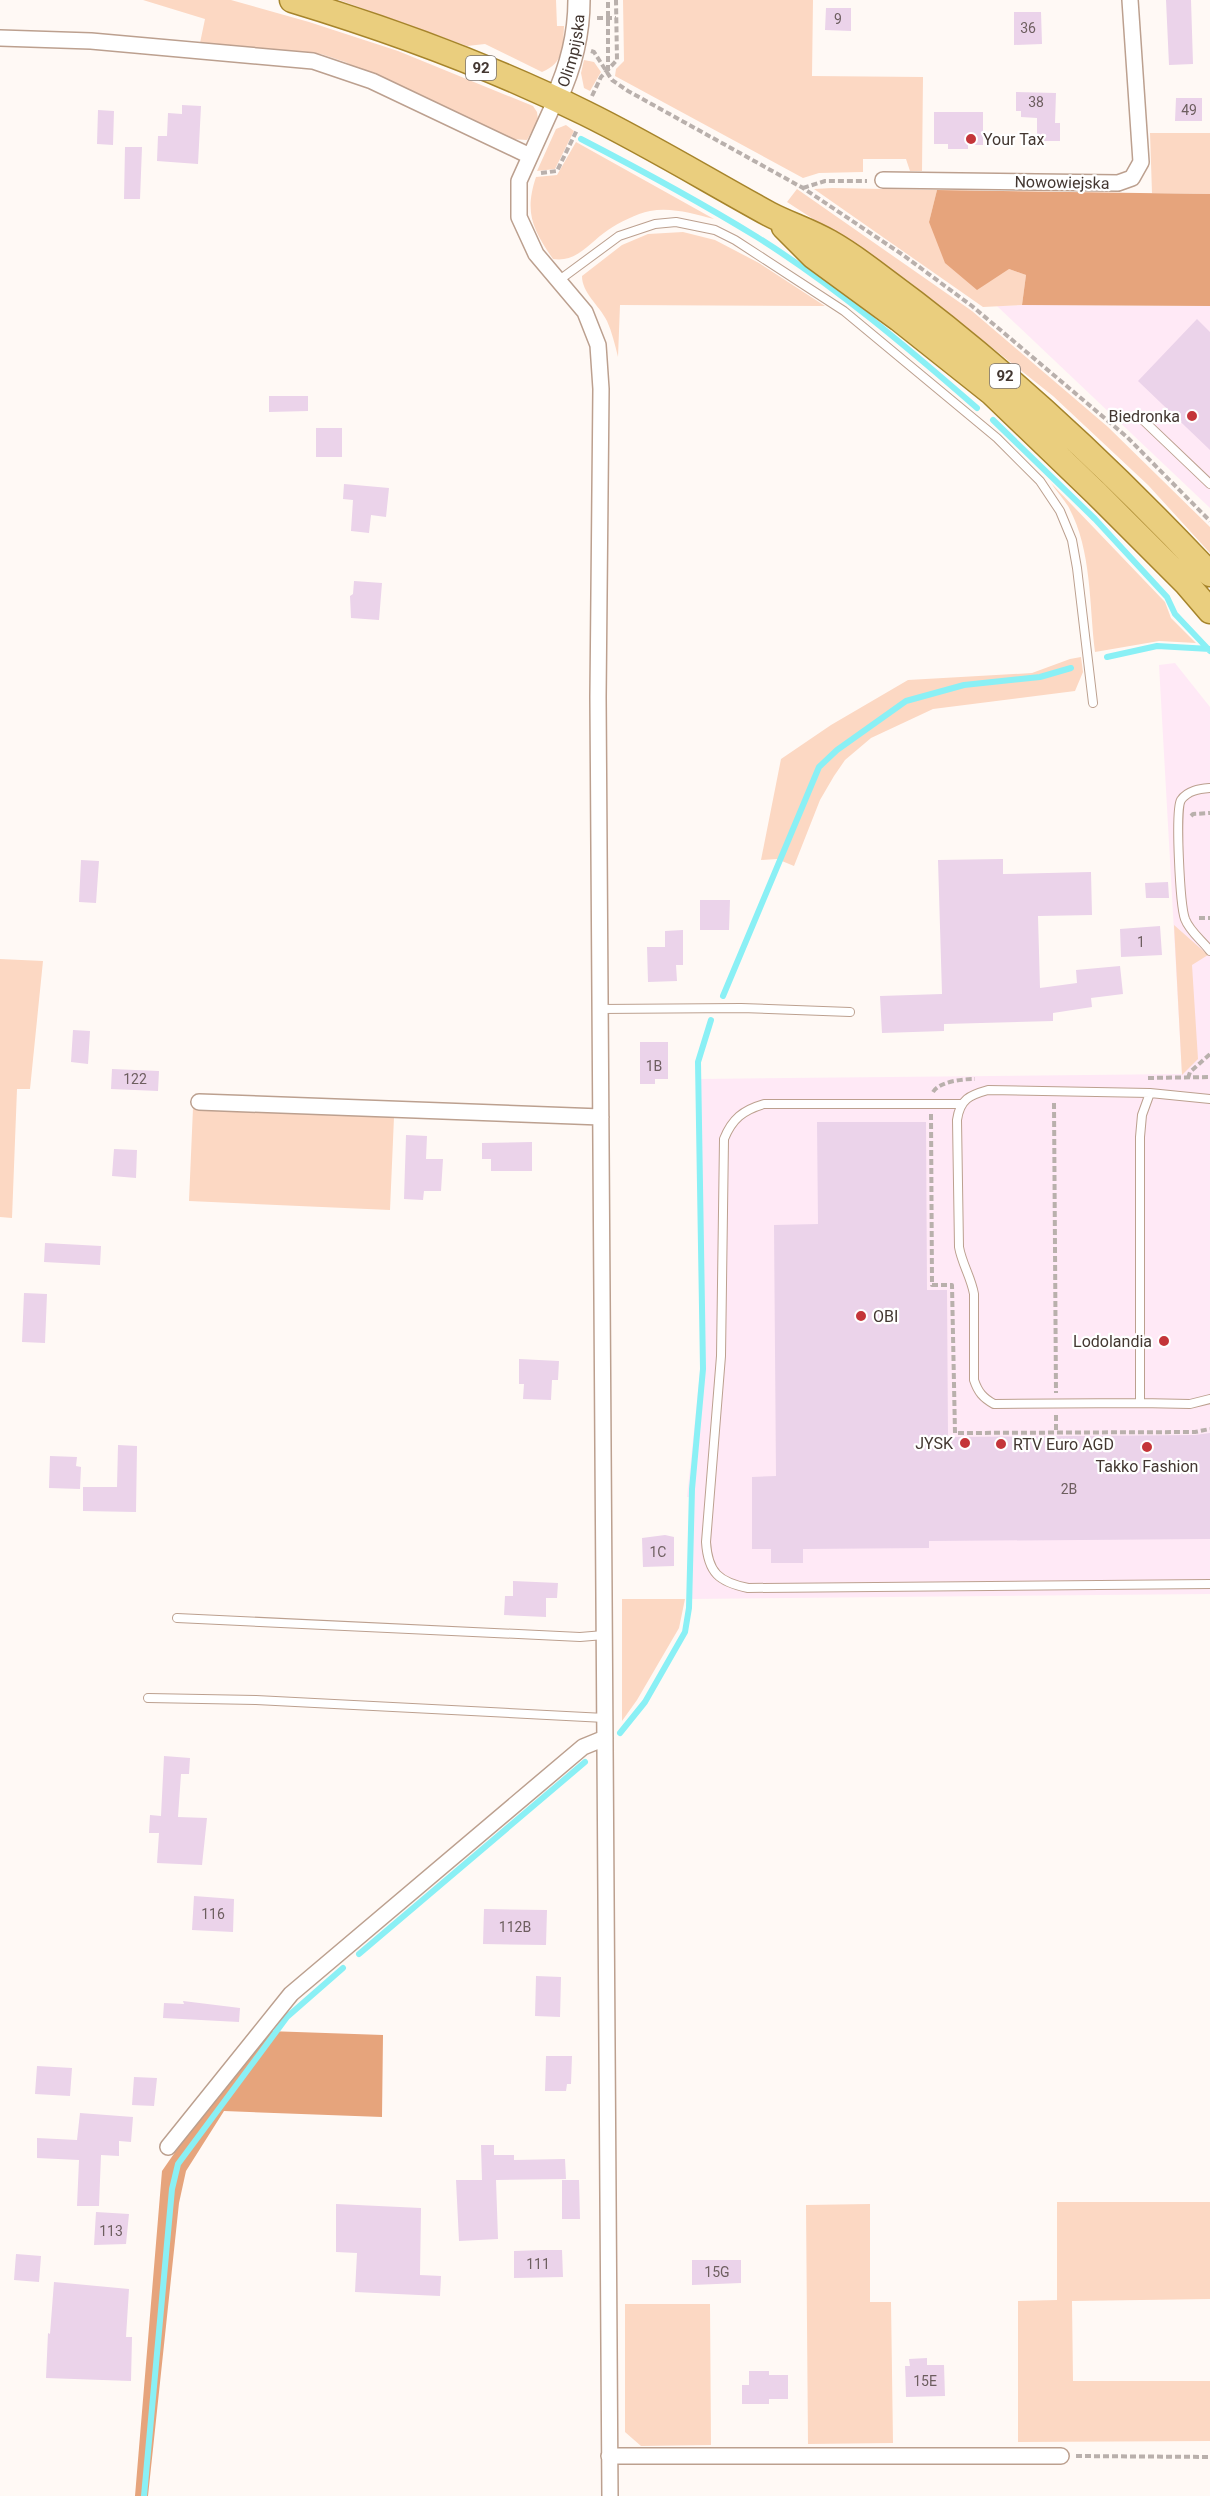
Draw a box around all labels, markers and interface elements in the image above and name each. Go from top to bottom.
house number: 9 [834,11,842,27]
street label: Olimpijska [553,14,589,90]
house number: 36 [1020,20,1036,36]
road number: 92 [466,56,496,80]
house number: 38 [1028,94,1044,110]
house number: 49 [1181,102,1197,118]
place label: Your Tax [983,130,1044,149]
marker: Your Tax [964,132,978,146]
street label: Nowowiejska [1014,172,1110,193]
road number: 92 [990,364,1020,388]
place label: Biedronka [1109,407,1180,426]
marker: Biedronka [1185,409,1199,423]
house number: 1 [1137,934,1145,950]
house number: 1B [646,1058,662,1074]
house number: 122 [123,1071,147,1087]
place label: OBI [873,1307,898,1326]
marker: OBI [854,1309,868,1323]
place label: Lodolandia [1073,1332,1152,1351]
marker: Lodolandia [1157,1334,1171,1348]
place label: JYSK [915,1434,954,1453]
place label: RTV Euro AGD [1013,1435,1114,1454]
marker: JYSK [958,1436,972,1450]
marker: RTV Euro AGD [994,1437,1008,1451]
marker: Takko Fashion [1140,1440,1154,1454]
place label: Takko Fashion [1096,1457,1198,1476]
house number: 2B [1061,1481,1077,1497]
house number: 1C [650,1544,666,1560]
house number: 116 [201,1906,225,1922]
house number: 112B [499,1919,531,1935]
house number: 113 [99,2223,123,2239]
house number: 111 [526,2256,550,2272]
house number: 15G [704,2264,730,2280]
house number: 15E [913,2373,937,2389]

